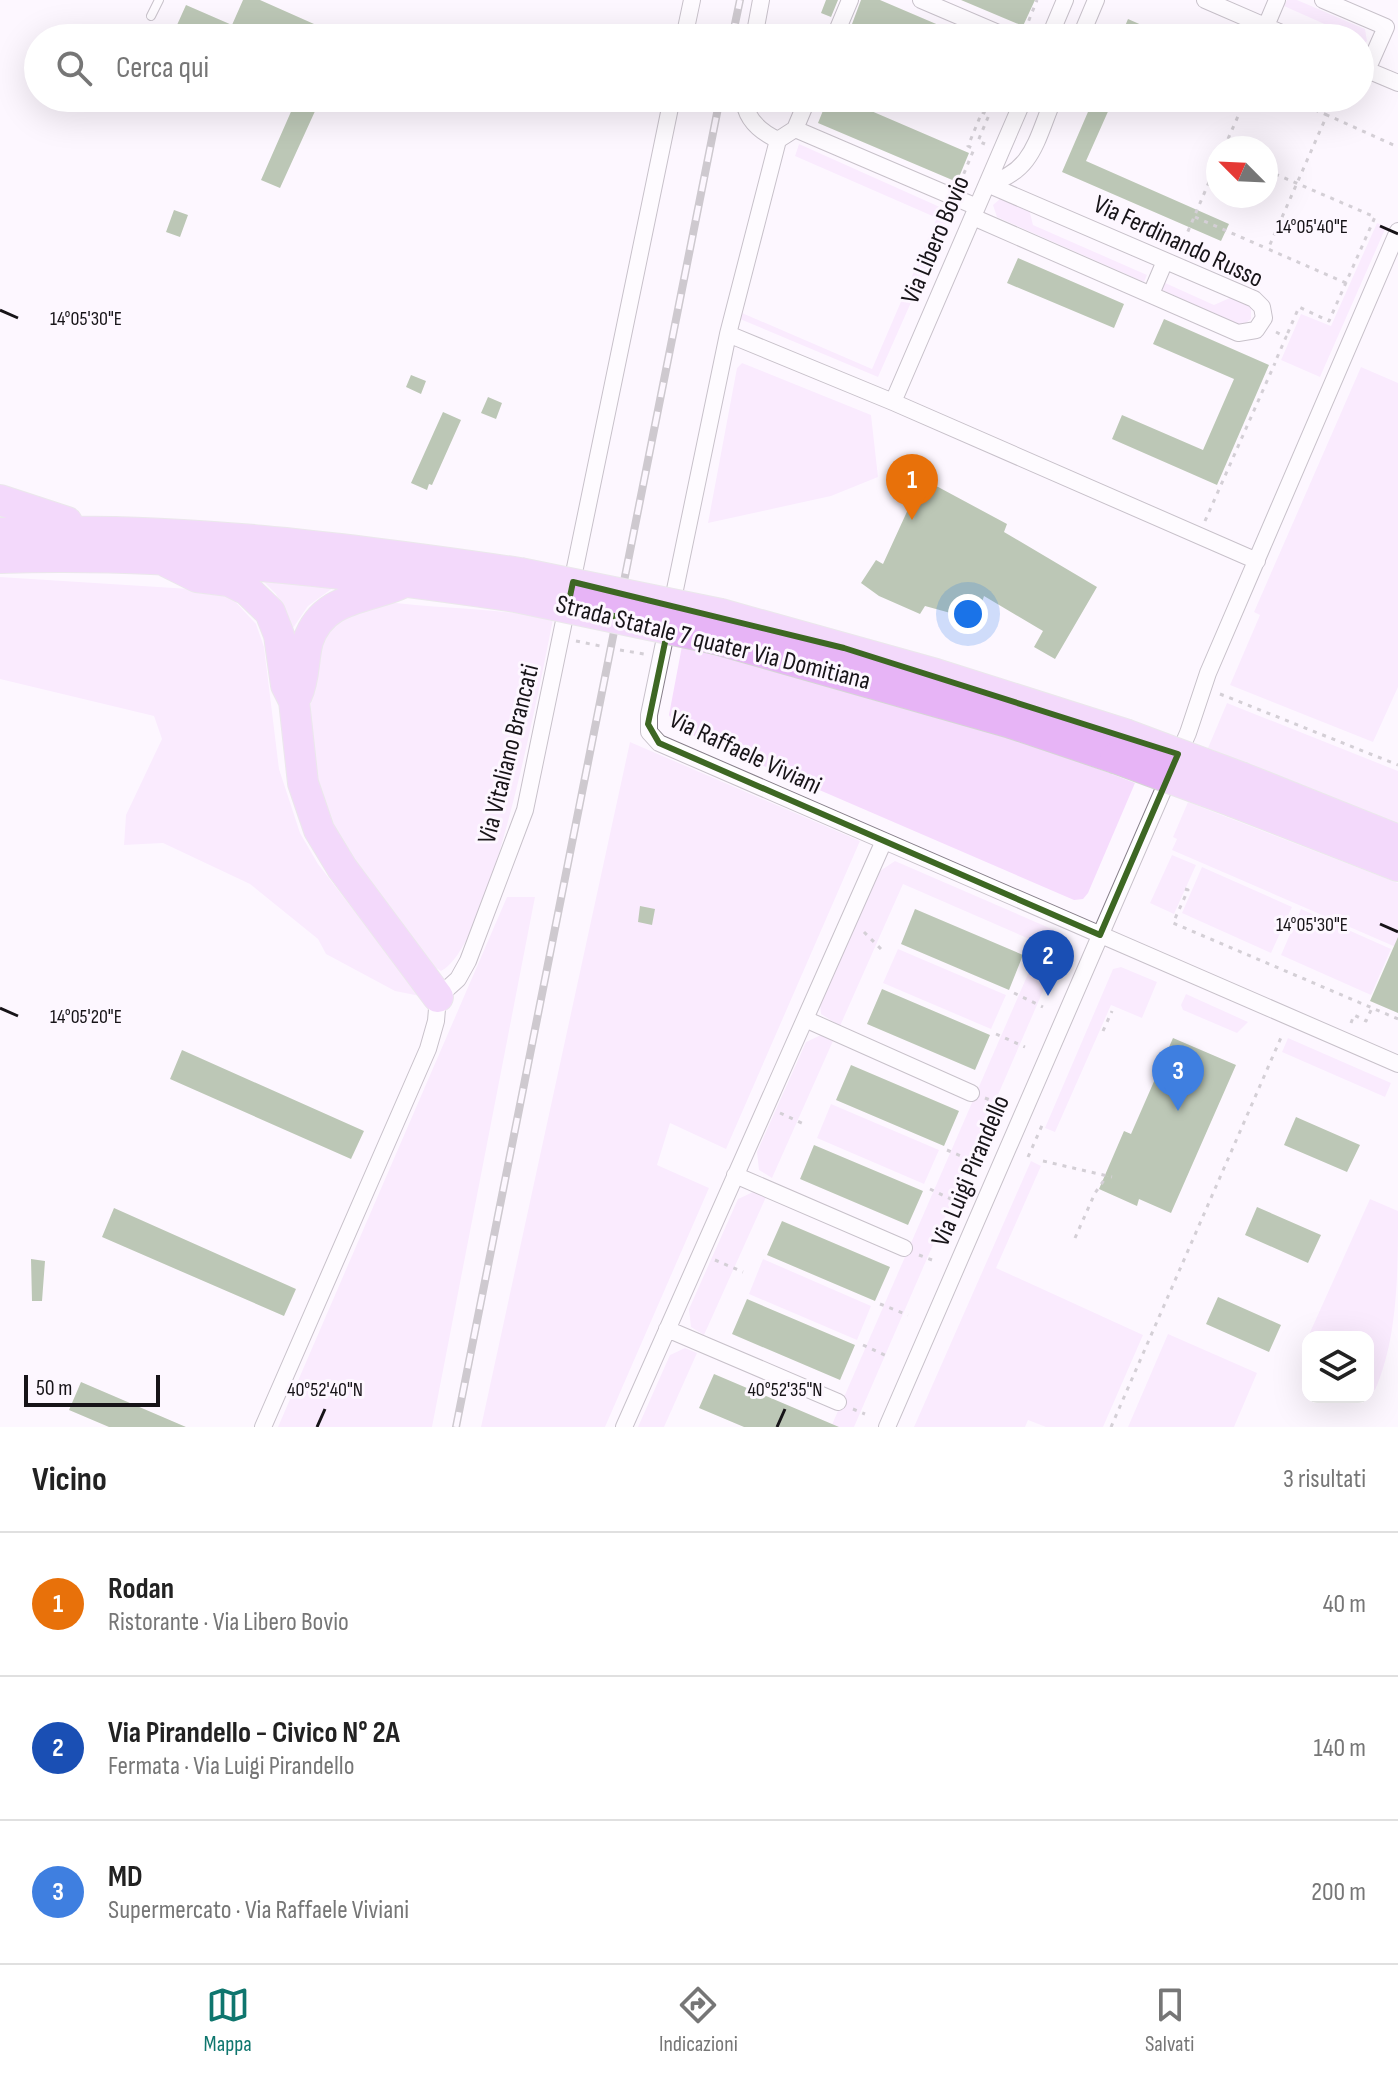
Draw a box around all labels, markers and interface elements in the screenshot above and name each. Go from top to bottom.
search box [24,24,1374,112]
icon: search [52,46,96,90]
text: Cerca qui [116,50,209,86]
north arrow [1206,136,1278,208]
street label: Via Libero Bovio [895,171,977,309]
street label: Via Ferdinando Russo [1088,189,1268,295]
text: 14°05'40"E [1276,215,1348,239]
text: 14°05'30"E [50,307,122,331]
pin: 1 [886,454,938,520]
street label: Strada Statale 7 quater Via Domitiana [553,589,873,697]
your location [948,594,988,634]
street label: Via Vitaliano Brancati [472,661,546,847]
street label: Via Raffaele Viviani [664,704,826,802]
text: 14°05'30"E [1276,913,1348,937]
pin: 2 [1022,930,1074,996]
text: 14°05'20"E [50,1005,122,1029]
pin: 3 [1152,1045,1204,1111]
street label: Via Luigi Pirandello [925,1091,1017,1251]
map controls [1302,1331,1374,1403]
button: layers [1302,1331,1374,1403]
scale bar [24,1371,160,1407]
text: 50 m [36,1375,72,1402]
text: 40°52'40"N [287,1378,363,1402]
text: 40°52'35"N [747,1378,823,1402]
text: Vicino [32,1459,107,1500]
text: 3 risultati [1283,1464,1366,1495]
text: Rodan [108,1571,174,1607]
text: 1 [53,1589,63,1620]
text: 40 m [1323,1589,1366,1620]
text: Ristorante · Via Libero Bovio [108,1607,349,1638]
text: Via Pirandello - Civico N° 2A [108,1715,400,1751]
text: 2 [52,1733,64,1764]
text: 140 m [1314,1733,1366,1764]
text: Fermata · Via Luigi Pirandello [108,1751,354,1782]
text: MD [108,1859,143,1895]
text: 3 [52,1877,64,1908]
text: 200 m [1311,1877,1366,1908]
text: Supermercato · Via Raffaele Viviani [108,1895,409,1926]
tab: Mappa [204,1983,252,2058]
tab: Indicazioni [659,1983,738,2058]
tab: Salvati [1145,1983,1194,2058]

